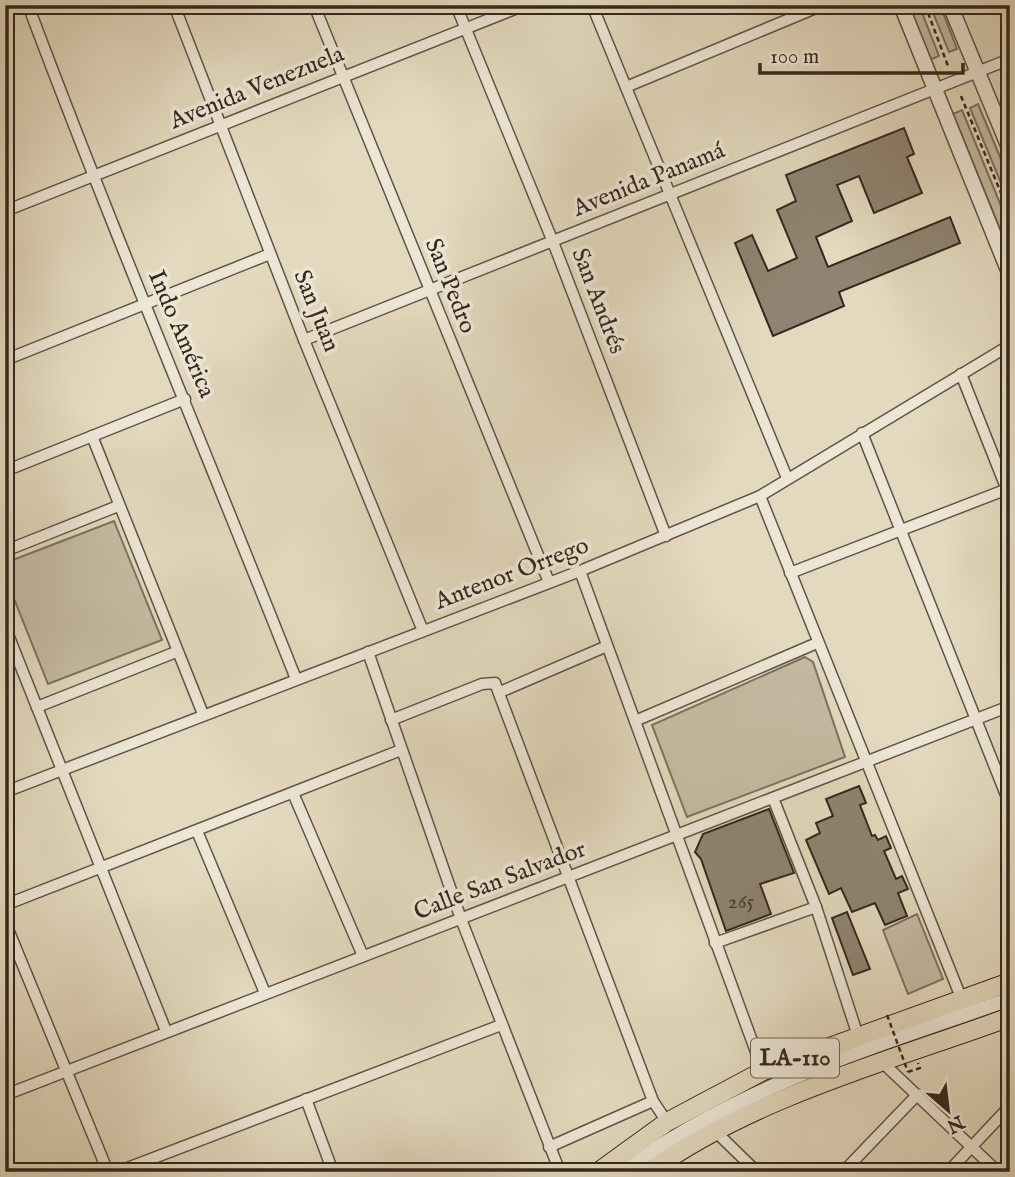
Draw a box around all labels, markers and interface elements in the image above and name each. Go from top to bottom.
scale bar [760,32,962,76]
street label: Avenida Venezuela [164,39,349,138]
text: 100 m [770,44,819,71]
street label: Avenida Panamá [568,135,730,225]
street label: San Pedro [417,234,483,338]
street label: San Andrés [564,244,632,358]
street label: Indo América [140,266,222,403]
street label: San Juan [286,266,346,357]
street label: Antenor Orrego [430,530,593,618]
street label: Calle San Salvador [410,834,591,928]
house number: 265 [728,889,755,916]
road number: LA-110 [751,1038,839,1078]
north arrow [914,1076,984,1146]
text: N [942,1108,969,1138]

